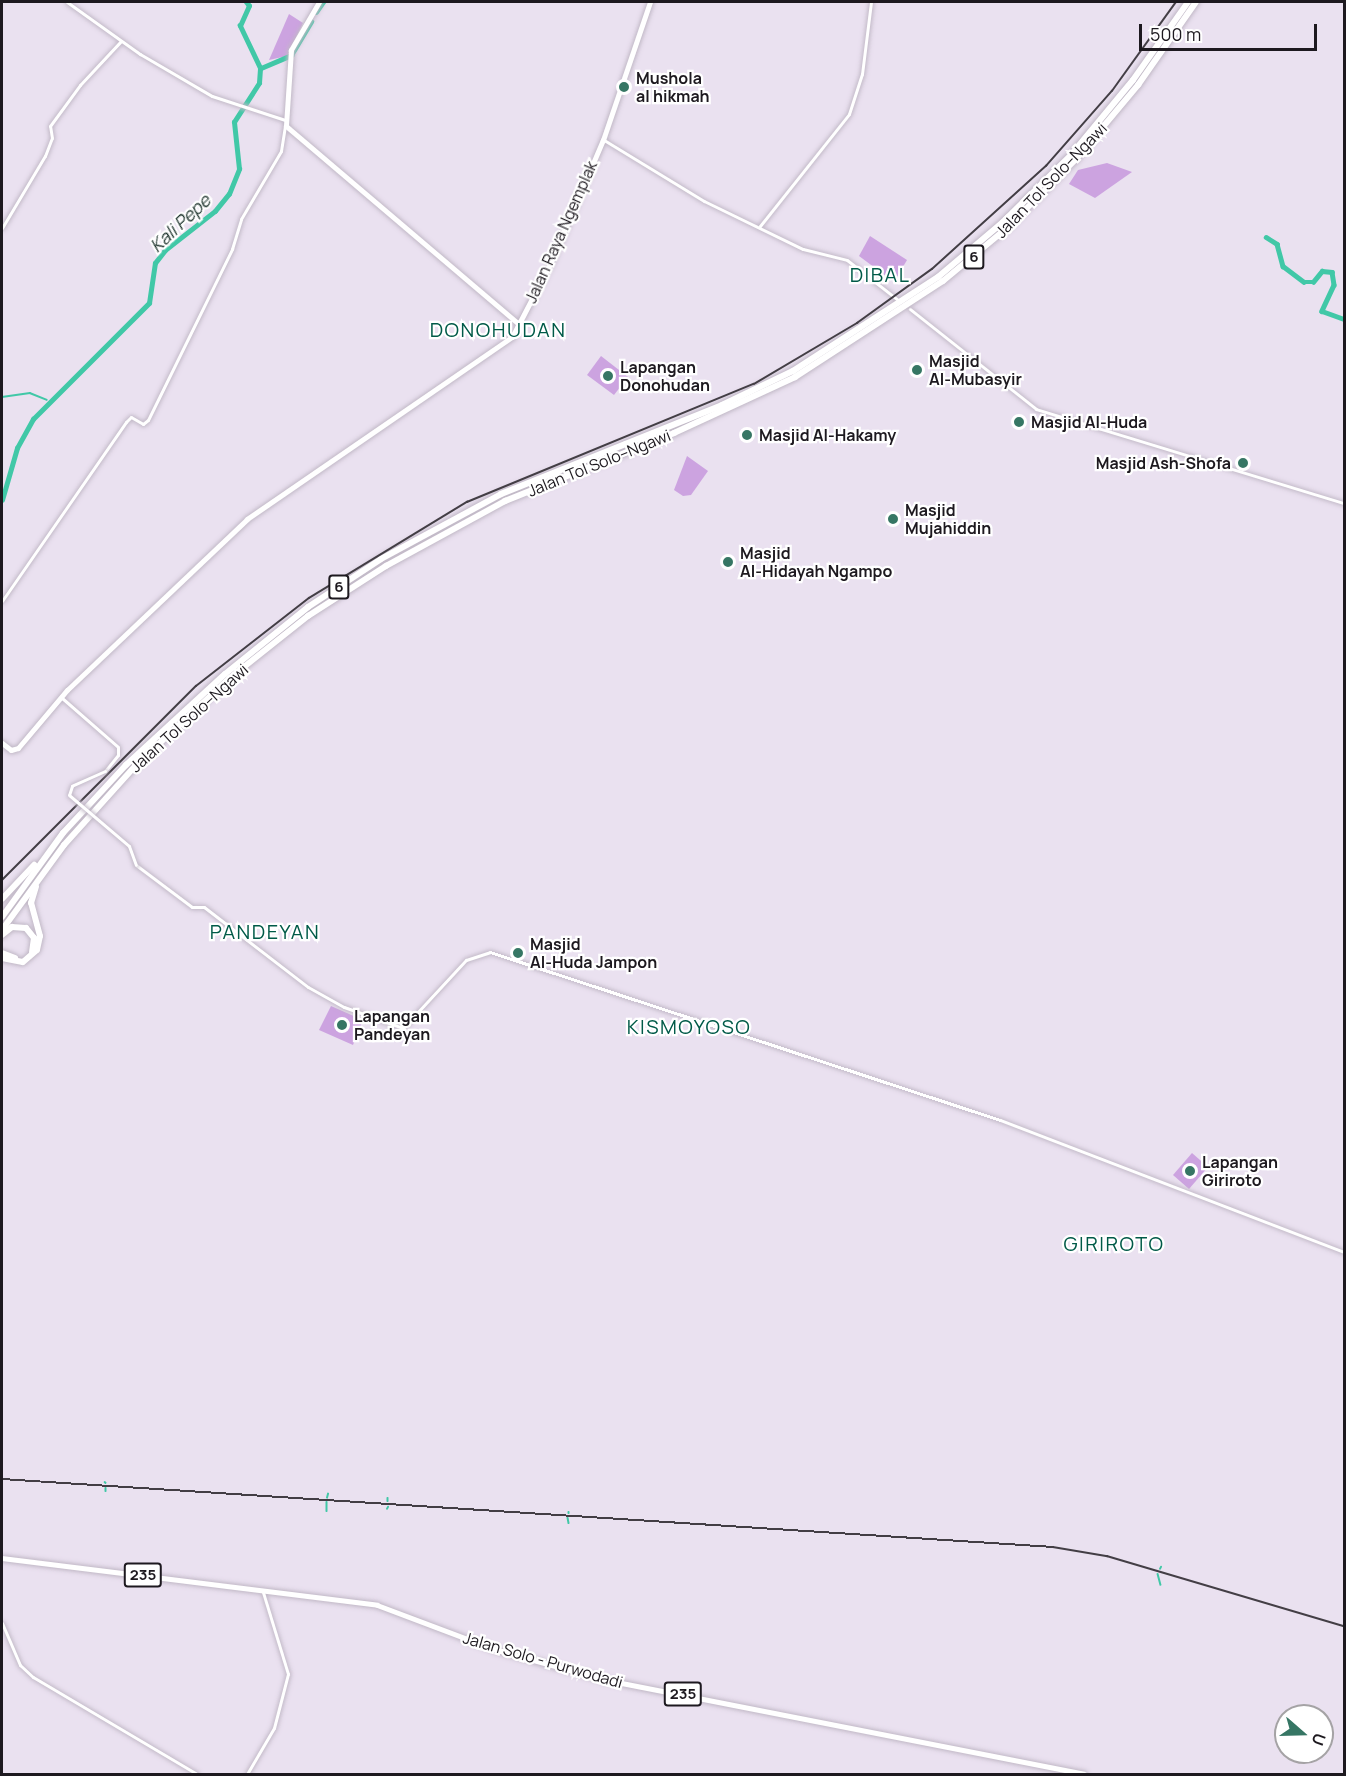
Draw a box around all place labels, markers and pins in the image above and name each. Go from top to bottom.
place label: Mushola al hikmah [636,68,710,106]
marker: Mushola al hikmah [617,80,631,94]
place label: Masjid Al-Mubasyir [929,351,1022,389]
place label: Lapangan Donohudan [620,357,710,395]
marker: Masjid Al-Mubasyir [910,363,924,377]
marker: Lapangan Donohudan [601,369,615,383]
place label: Masjid Al-Huda [1031,412,1147,432]
marker: Masjid Al-Huda [1012,415,1026,429]
place label: Masjid Al-Hakamy [759,425,896,445]
marker: Masjid Al-Hakamy [740,428,754,442]
place label: Masjid Ash-Shofa [1096,453,1231,473]
marker: Masjid Ash-Shofa [1236,456,1250,470]
place label: Masjid Mujahiddin [905,500,991,538]
marker: Masjid Mujahiddin [886,512,900,526]
place label: Masjid Al-Hidayah Ngampo [740,543,892,581]
marker: Masjid Al-Hidayah Ngampo [721,555,735,569]
place label: Masjid Al-Huda Jampon [530,934,657,972]
marker: Masjid Al-Huda Jampon [511,946,525,960]
place label: Lapangan Pandeyan [354,1006,430,1044]
marker: Lapangan Pandeyan [335,1018,349,1032]
place label: Lapangan Giriroto [1202,1152,1278,1190]
marker: Lapangan Giriroto [1183,1164,1197,1178]

